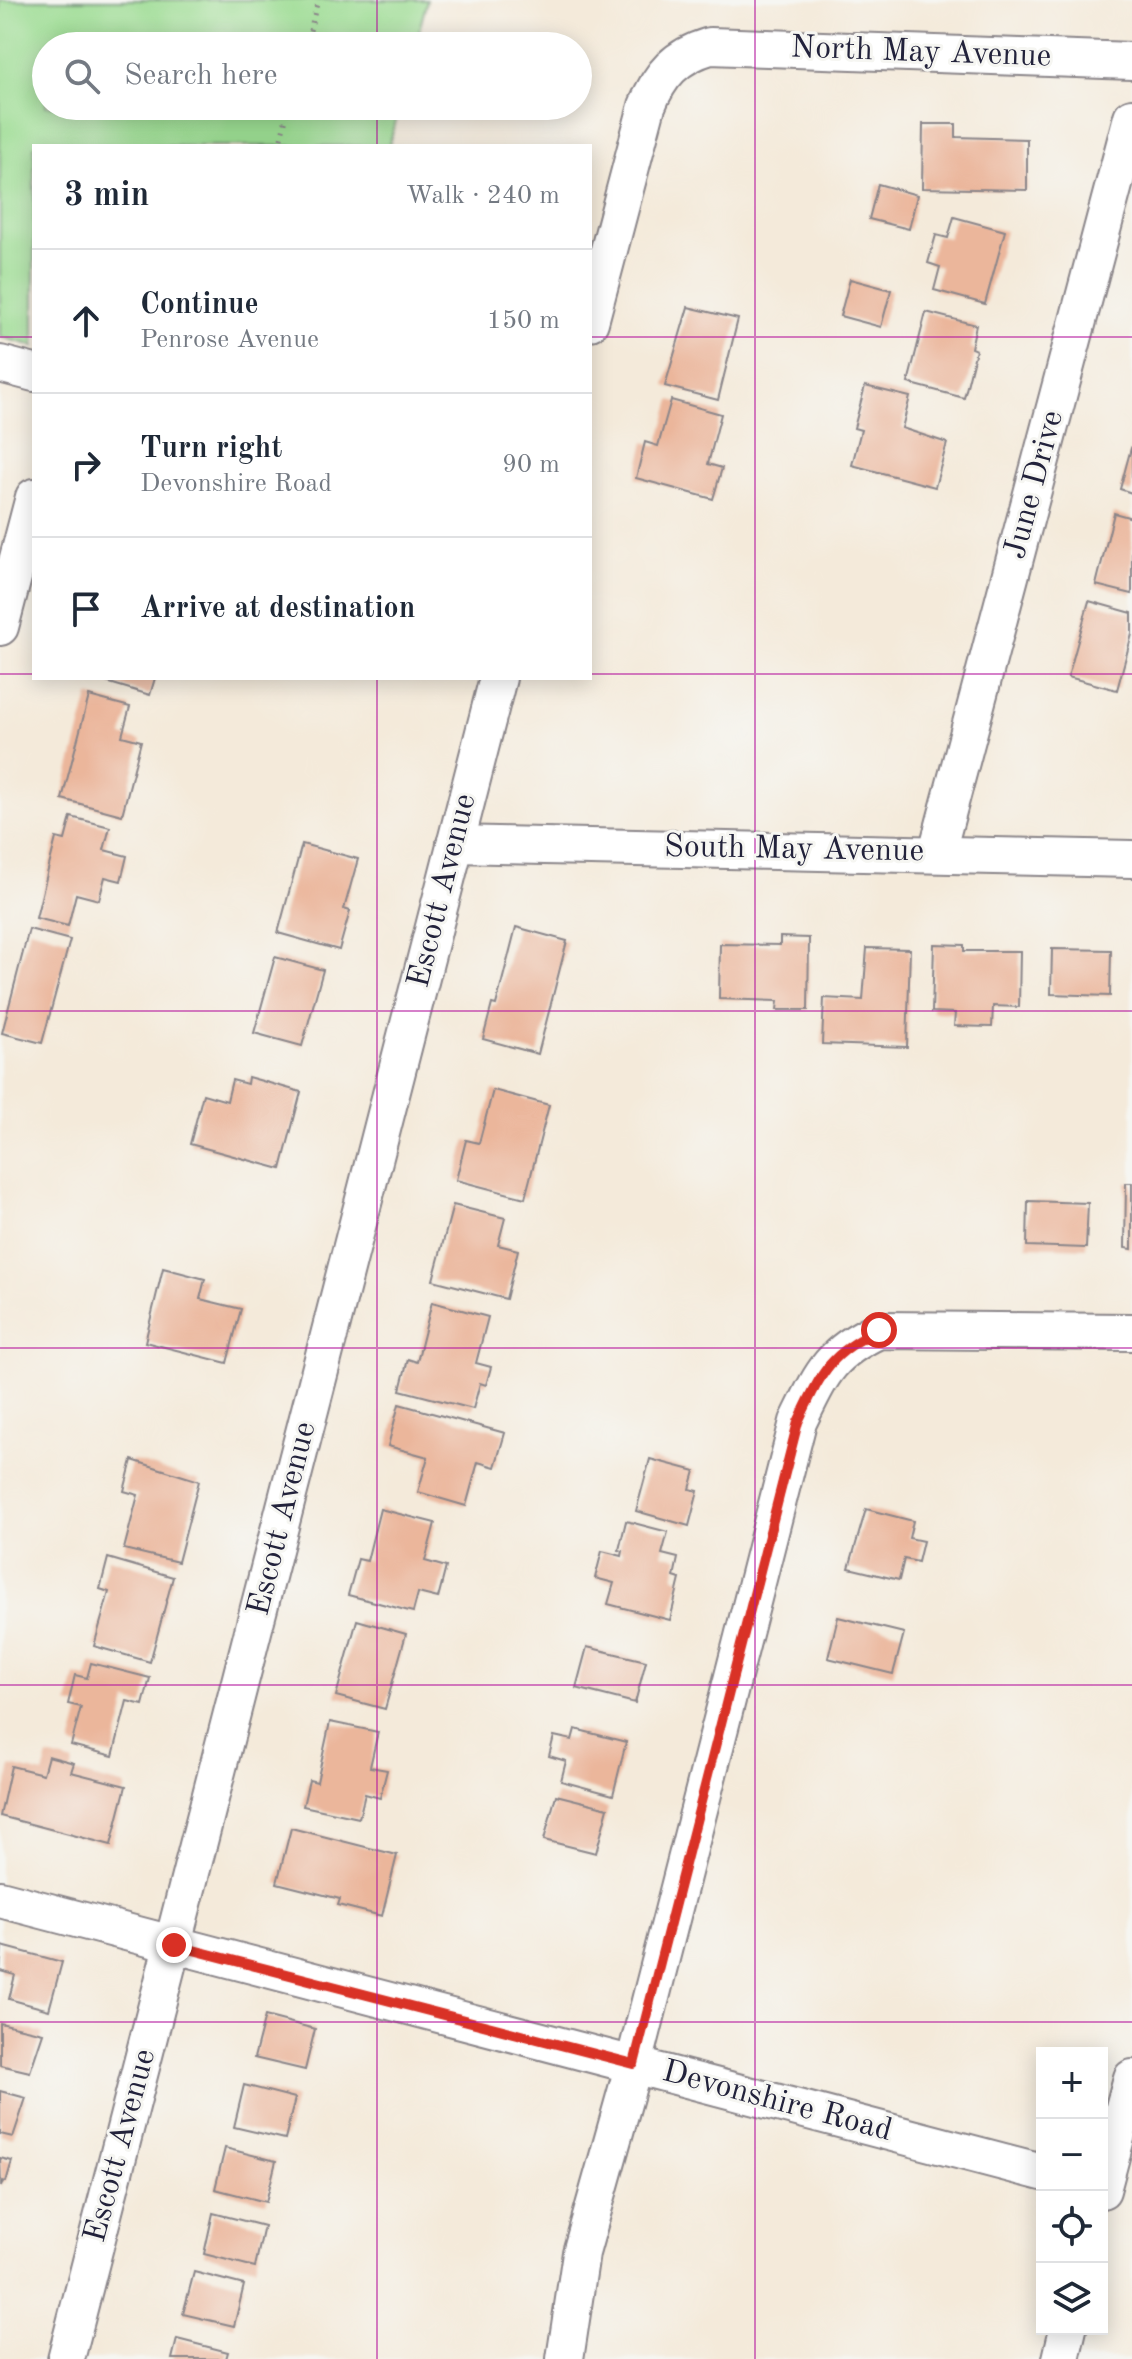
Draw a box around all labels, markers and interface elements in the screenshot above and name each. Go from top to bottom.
search box [32,32,592,120]
street label: North May Avenue [790,32,1052,74]
icon: search [60,54,104,98]
text: Search here [124,61,278,91]
text: 3 min [64,179,149,213]
text: Walk · 240 m [406,183,560,209]
text: Continue [140,290,259,320]
icon: ahead [64,299,108,343]
text: 150 m [487,308,560,334]
text: Penrose Avenue [140,327,319,353]
street label: June Drive [1000,407,1070,563]
text: Turn right [140,434,282,464]
icon: right [64,443,108,487]
text: 90 m [502,452,560,478]
text: Devonshire Road [140,471,332,497]
icon: arrive [64,587,108,631]
text: Arrive at destination [140,594,415,624]
street label: Escott Avenue [403,791,483,991]
street label: South May Avenue [664,832,924,868]
route start [861,1312,897,1348]
street label: Escott Avenue [243,1419,323,1619]
route end [156,1927,192,1963]
street label: Escott Avenue [80,2046,162,2246]
map controls [1036,2047,1108,2335]
button: + [1036,2047,1108,2119]
street label: Devonshire Road [659,2056,895,2148]
button: − [1036,2119,1108,2191]
button: locate [1036,2191,1108,2263]
button: layers [1036,2263,1108,2335]

